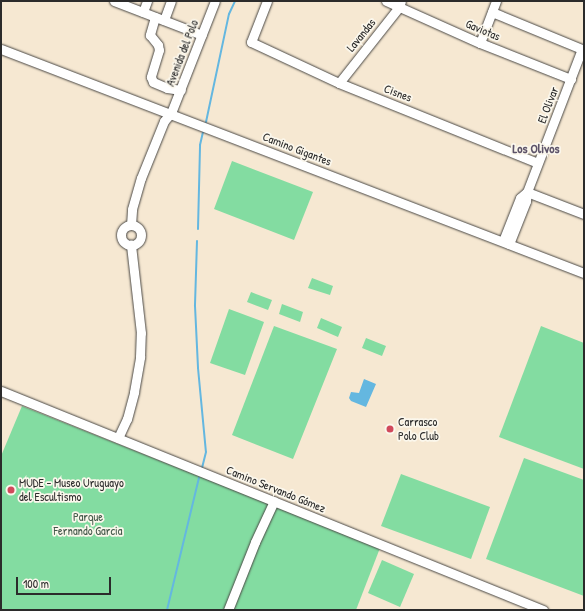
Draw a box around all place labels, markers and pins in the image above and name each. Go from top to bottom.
place label: Carrasco Polo Club [398,415,439,443]
marker: Carrasco Polo Club [385,424,395,434]
place label: MUDE - Museo Uruguayo del Escultismo [19,476,124,504]
marker: MUDE - Museo Uruguayo del Escultismo [6,485,16,495]

